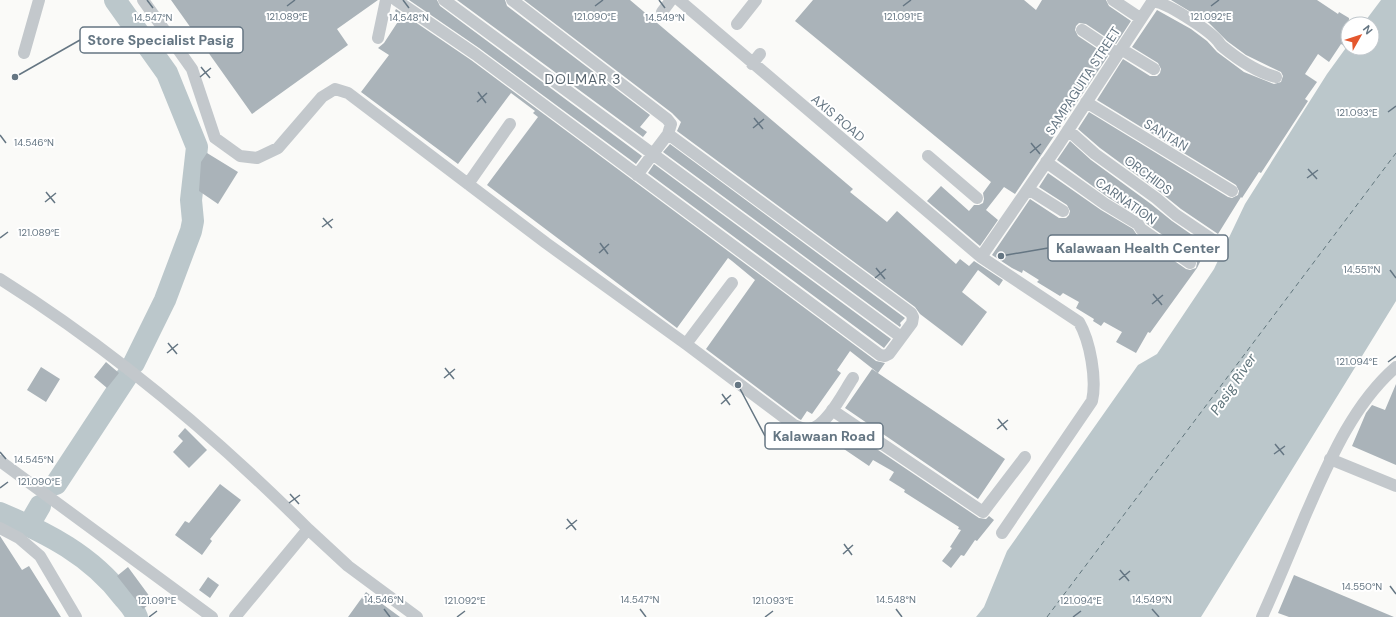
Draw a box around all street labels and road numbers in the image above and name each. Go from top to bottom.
street label: SAMPAGUITA STREET [1042,24,1124,138]
street label: AXIS ROAD [808,91,868,146]
street label: SANTAN [1141,115,1191,155]
street label: ORCHIDS [1121,152,1175,198]
street label: CARNATION [1092,174,1160,228]

